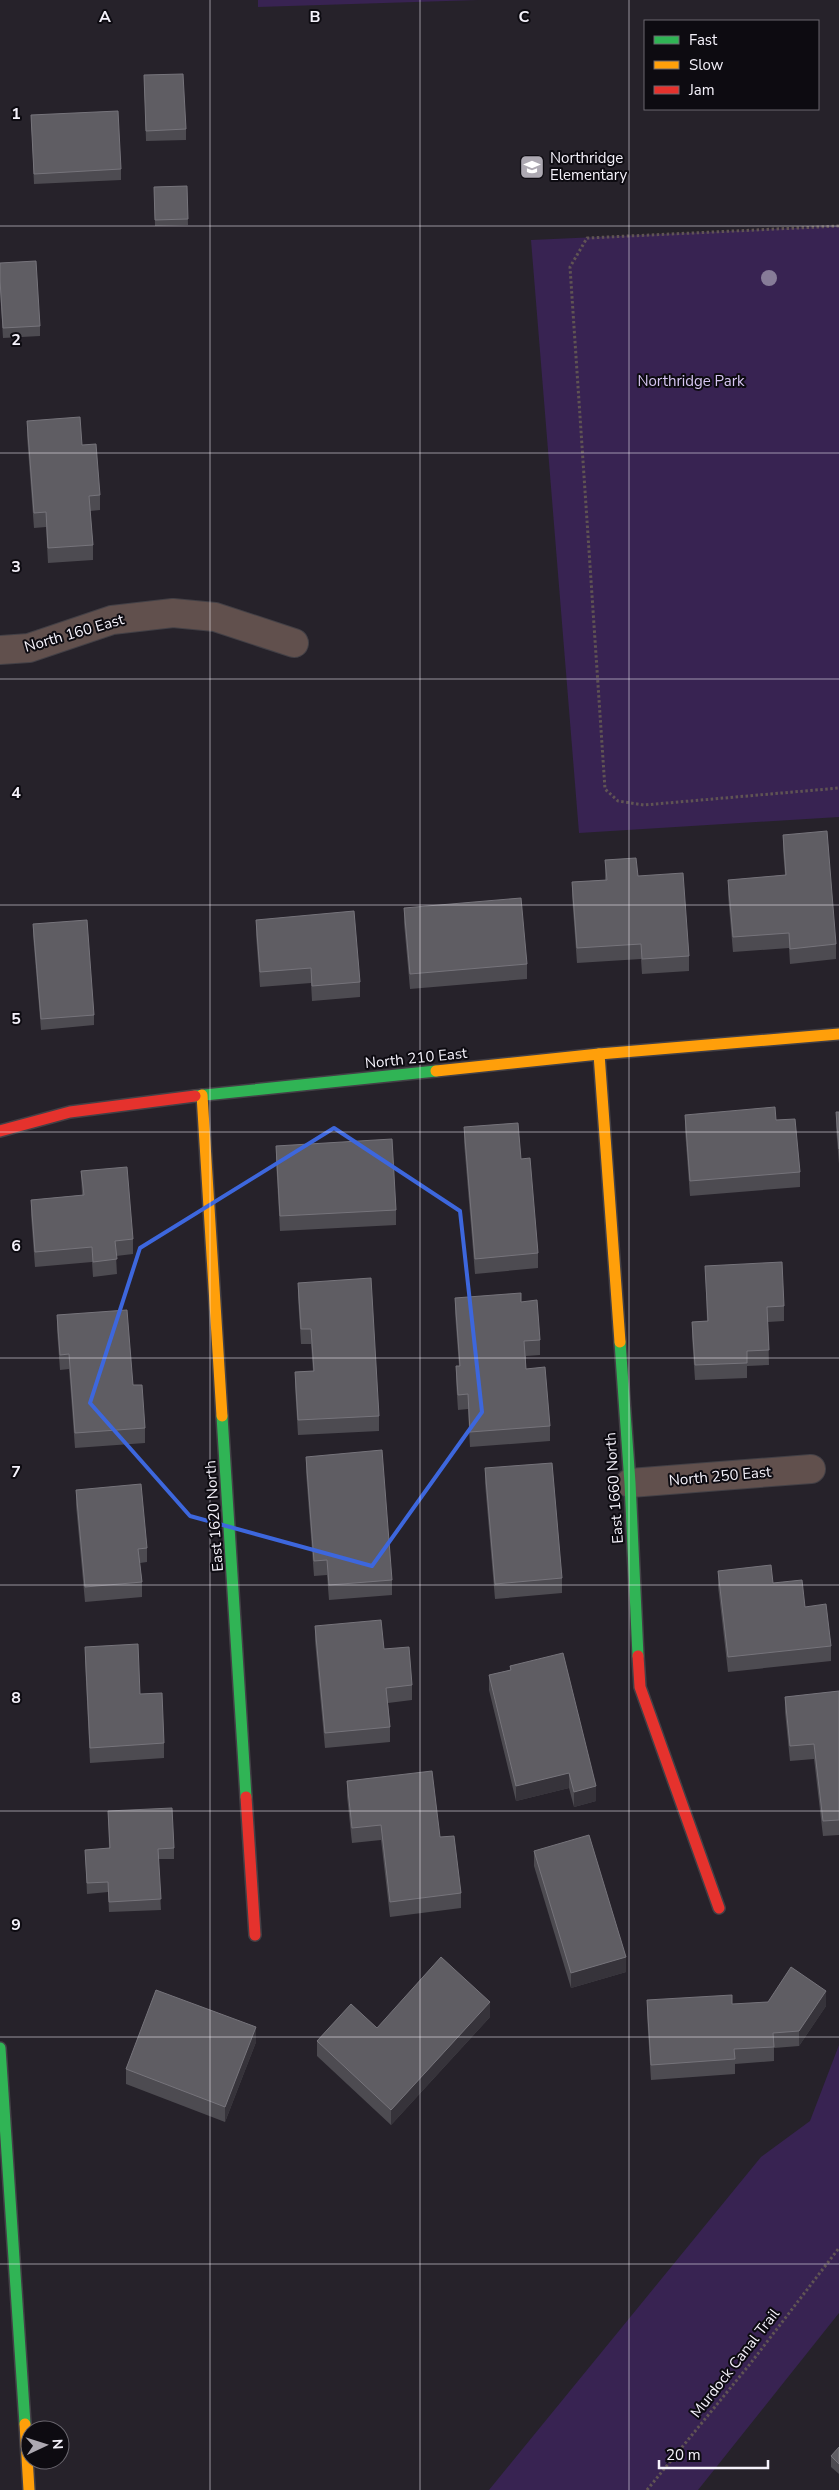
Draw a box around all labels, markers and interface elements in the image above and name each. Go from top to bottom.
text: A [99,6,111,28]
text: B [309,6,321,28]
text: C [519,6,530,28]
legend [644,20,819,110]
text: Fast [689,30,718,50]
text: Slow [689,55,724,75]
text: Jam [688,80,715,100]
text: 1 [11,103,21,125]
place label: Northridge Elementary [550,148,627,185]
school or university icon: Northridge Elementary [519,154,545,180]
text: 2 [11,329,21,351]
park label: Northridge Park [637,371,745,391]
text: 3 [11,556,21,578]
street label: North 160 East [22,609,127,657]
text: 4 [11,782,21,804]
text: 5 [11,1008,21,1030]
street label: North 210 East [364,1043,469,1073]
text: 6 [11,1235,21,1257]
street label: East 1660 North [600,1432,628,1544]
street label: East 1620 North [200,1460,228,1572]
text: 7 [11,1461,21,1483]
street label: North 250 East [668,1461,773,1490]
text: 8 [11,1687,21,1709]
text: 9 [11,1914,21,1936]
street label: Murdock Canal Trail [686,2304,784,2422]
north arrow [20,2420,70,2470]
text: N [48,2438,67,2450]
scale bar [659,2438,768,2470]
text: 20 m [666,2445,701,2465]

